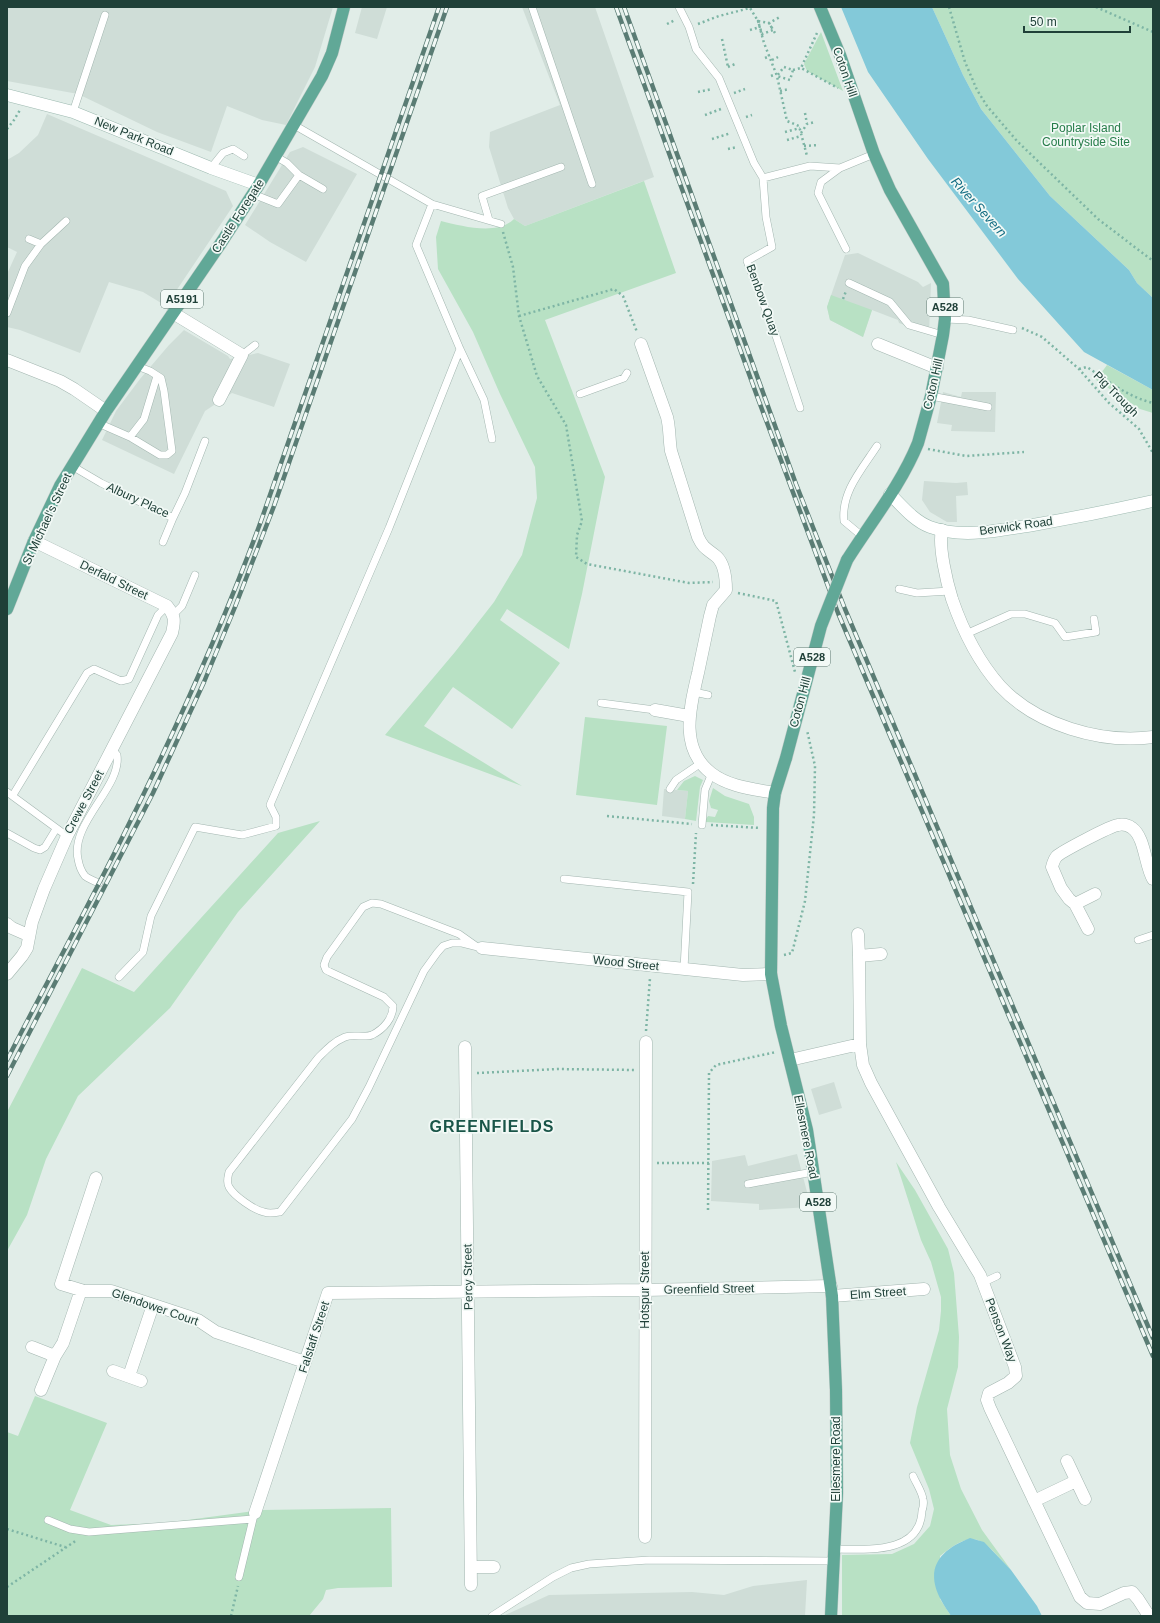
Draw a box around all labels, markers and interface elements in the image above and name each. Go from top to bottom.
scale bar [1024,8,1130,34]
text: 50 m [1030,15,1057,29]
street label: Coton Hill [830,45,860,99]
street label: New Park Road [92,114,176,158]
park label: Poplar Island Countryside Site [1042,121,1130,149]
water label: River Severn [948,174,1010,240]
street label: Castle Foregate [209,176,267,256]
street label: Benbow Quay [744,262,782,338]
road number: A5191 [161,290,203,308]
road number: A528 [927,298,963,316]
street label: Coton Hill [920,357,946,411]
street label: Pig Trough [1091,369,1141,419]
street label: St Michael's Street [20,470,75,567]
street label: Albury Place [105,479,172,521]
street label: Berwick Road [978,514,1054,538]
street label: Derfald Street [78,557,151,603]
road number: A528 [794,648,830,666]
street label: Coton Hill [787,675,813,729]
street label: Crewe Street [61,767,107,836]
street label: Wood Street [592,953,660,974]
street label: Ellesmere Road [791,1094,821,1180]
district label: GREENFIELDS [430,1118,554,1135]
road number: A528 [800,1193,836,1211]
street label: Percy Street [460,1243,476,1310]
street label: Hotspur Street [638,1251,652,1329]
street label: Greenfield Street [664,1281,755,1297]
street label: Elm Street [850,1284,907,1302]
street label: Glendower Court [110,1286,201,1329]
street label: Penson Way [982,1296,1020,1364]
street label: Falstaff Street [296,1299,332,1375]
street label: Ellesmere Road [829,1416,843,1502]

